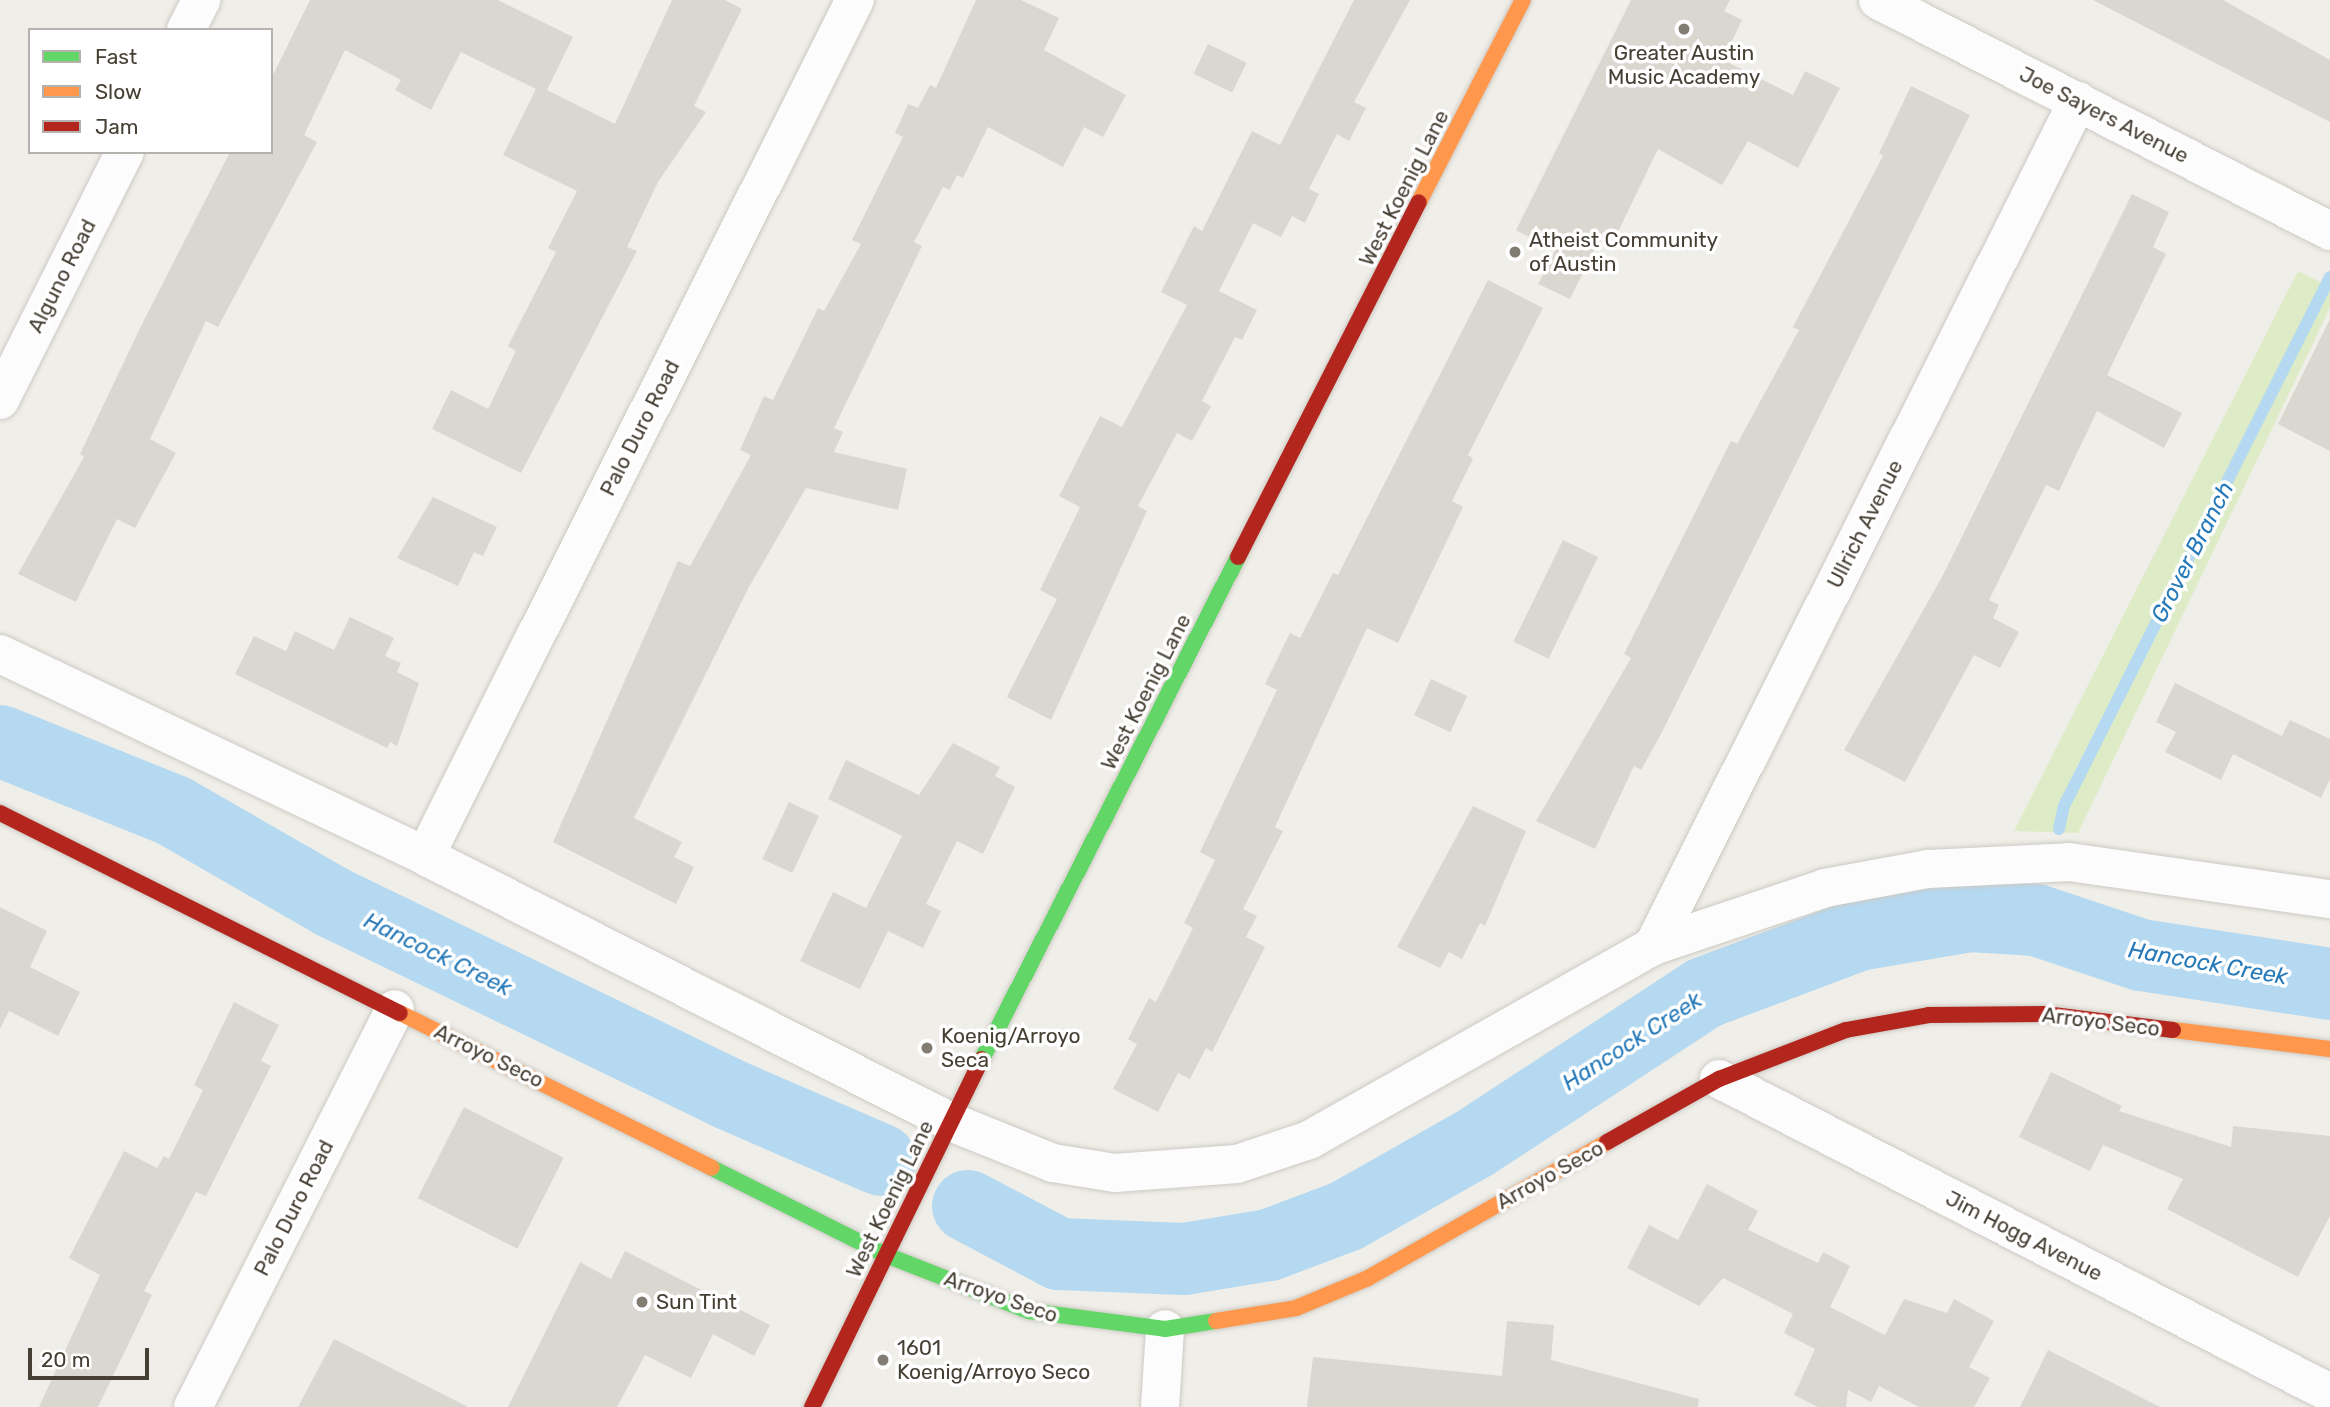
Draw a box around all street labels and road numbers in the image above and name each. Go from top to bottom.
street label: Joe Sayers Avenue [2015,61,2193,169]
street label: West Koenig Lane [1354,106,1454,270]
street label: Alguno Road [23,215,101,337]
street label: Palo Duro Road [595,356,685,500]
street label: Ullrich Avenue [1822,455,1908,593]
street label: West Koenig Lane [1096,610,1196,774]
street label: Arroyo Seco [2041,1002,2161,1042]
street label: Arroyo Seco [430,1019,548,1093]
street label: West Koenig Lane [841,1116,939,1282]
street label: Arroyo Seco [1492,1135,1608,1215]
street label: Palo Duro Road [249,1136,339,1280]
street label: Jim Hogg Avenue [1941,1185,2107,1287]
street label: Arroyo Seco [941,1266,1061,1328]

